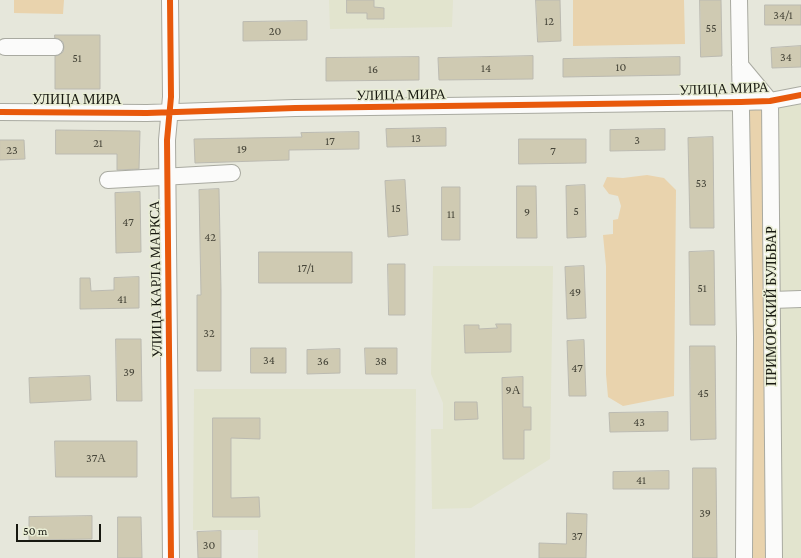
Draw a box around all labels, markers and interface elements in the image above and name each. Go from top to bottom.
house number: 34/1 [773,8,793,22]
house number: 12 [544,14,554,28]
house number: 55 [705,21,717,35]
house number: 20 [269,24,281,38]
house number: 34 [780,50,792,64]
house number: 51 [72,51,82,65]
house number: 10 [616,60,626,74]
house number: 14 [481,61,491,75]
house number: 16 [368,62,378,76]
street label: УЛИЦА МИРА [679,79,769,99]
street label: УЛИЦА МИРА [356,86,446,104]
street label: УЛИЦА МИРА [32,92,122,108]
house number: 13 [411,131,421,145]
house number: 3 [634,133,640,147]
house number: 17 [325,134,335,148]
house number: 21 [93,136,103,150]
house number: 19 [237,142,247,156]
house number: 23 [6,143,18,157]
house number: 7 [550,144,556,158]
house number: 53 [695,176,707,190]
street label: УЛИЦА КАРЛА МАРКСА [146,200,166,358]
house number: 15 [391,201,401,215]
house number: 5 [573,204,579,218]
house number: 9 [524,205,530,219]
house number: 11 [447,207,455,221]
house number: 47 [122,215,134,229]
street label: ПРИМОРСКИЙ БУЛЬВАР [764,226,780,386]
house number: 42 [204,230,216,244]
house number: 17/1 [298,261,314,275]
house number: 51 [697,281,707,295]
house number: 49 [569,285,581,299]
house number: 41 [117,292,127,306]
house number: 32 [203,326,215,340]
house number: 34 [263,353,275,367]
house number: 36 [317,354,329,368]
house number: 38 [375,354,387,368]
house number: 47 [571,361,583,375]
house number: 39 [123,365,135,379]
house number: 9А [506,383,520,397]
house number: 45 [697,386,709,400]
house number: 43 [633,415,645,429]
house number: 37А [86,451,106,465]
house number: 41 [636,473,646,487]
house number: 39 [699,506,711,520]
scale bar [18,516,103,542]
text: 50 m [23,524,47,538]
house number: 37 [571,529,583,543]
house number: 30 [203,538,215,552]

